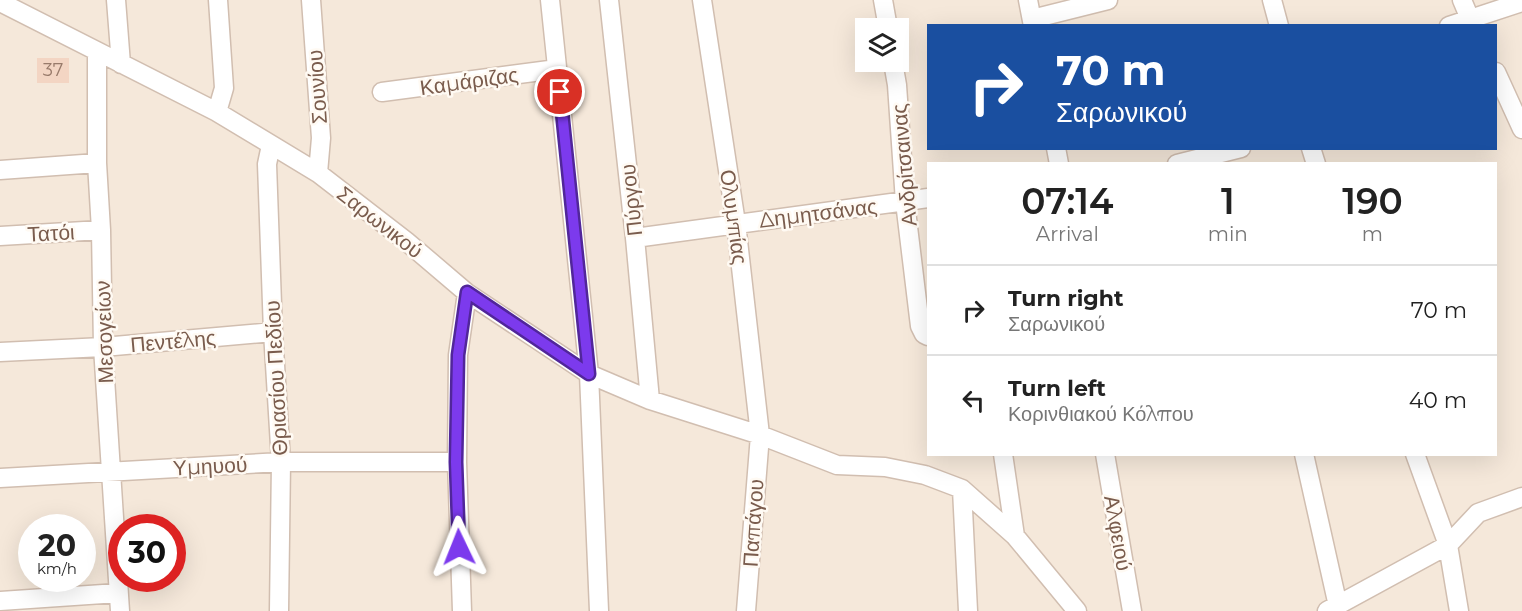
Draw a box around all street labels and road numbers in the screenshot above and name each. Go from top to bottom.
street label: Σουνίου [302,49,332,125]
street label: Καμάριζας [418,62,520,100]
street label: Ανδρίτσαινας [886,103,922,227]
street label: Πύργου [615,163,647,237]
street label: Ολυμπίας [715,168,753,266]
street label: Σαρωνικού [332,181,428,263]
street label: Δημητσάνας [758,193,878,233]
street label: Τατόι [27,219,76,247]
street label: Μεσογείων [90,280,118,384]
street label: Θριασίου Πεδίου [259,300,293,456]
street label: Πεντέλης [129,325,217,357]
street label: Υμηυού [172,452,248,480]
street label: Παπάγου [737,478,769,568]
street label: Αλφειού [1099,493,1137,573]

